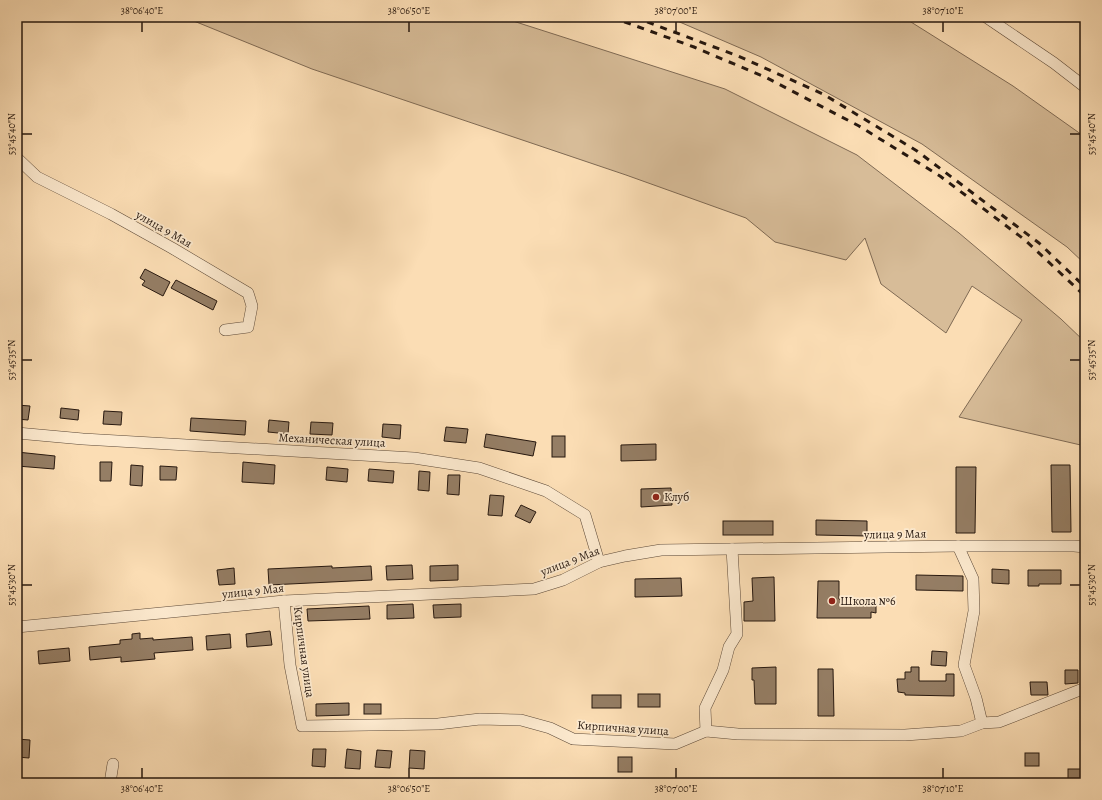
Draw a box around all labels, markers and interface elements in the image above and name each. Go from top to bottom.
text: 38°06'40"E [121,4,163,17]
text: 38°06'50"E [388,4,430,17]
text: 38°07'00"E [655,4,698,17]
text: 38°07'10"E [923,4,964,17]
text: 53°45'40"N [5,113,18,155]
text: 53°45'40"N [1085,113,1098,155]
street label: улица 9 Мая [132,206,195,252]
text: 53°45'35"N [5,340,18,380]
text: 53°45'35"N [1085,340,1098,380]
street label: Механическая улица [278,429,386,451]
place label: Клуб [664,489,689,505]
marker: Клуб [651,492,661,502]
street label: улица 9 Мая [863,525,926,543]
street label: улица 9 Мая [537,542,602,580]
text: 53°45'30"N [5,564,18,606]
text: 53°45'30"N [1085,564,1098,606]
street label: улица 9 Мая [220,580,285,602]
place label: Школа №6 [840,593,896,609]
marker: Школа №6 [827,596,837,606]
street label: Кирпичная улица [290,605,318,699]
street label: Кирпичная улица [577,717,670,739]
text: 38°06'40"E [121,782,163,795]
text: 38°06'50"E [388,782,430,795]
text: 38°07'00"E [655,782,698,795]
text: 38°07'10"E [923,782,964,795]

